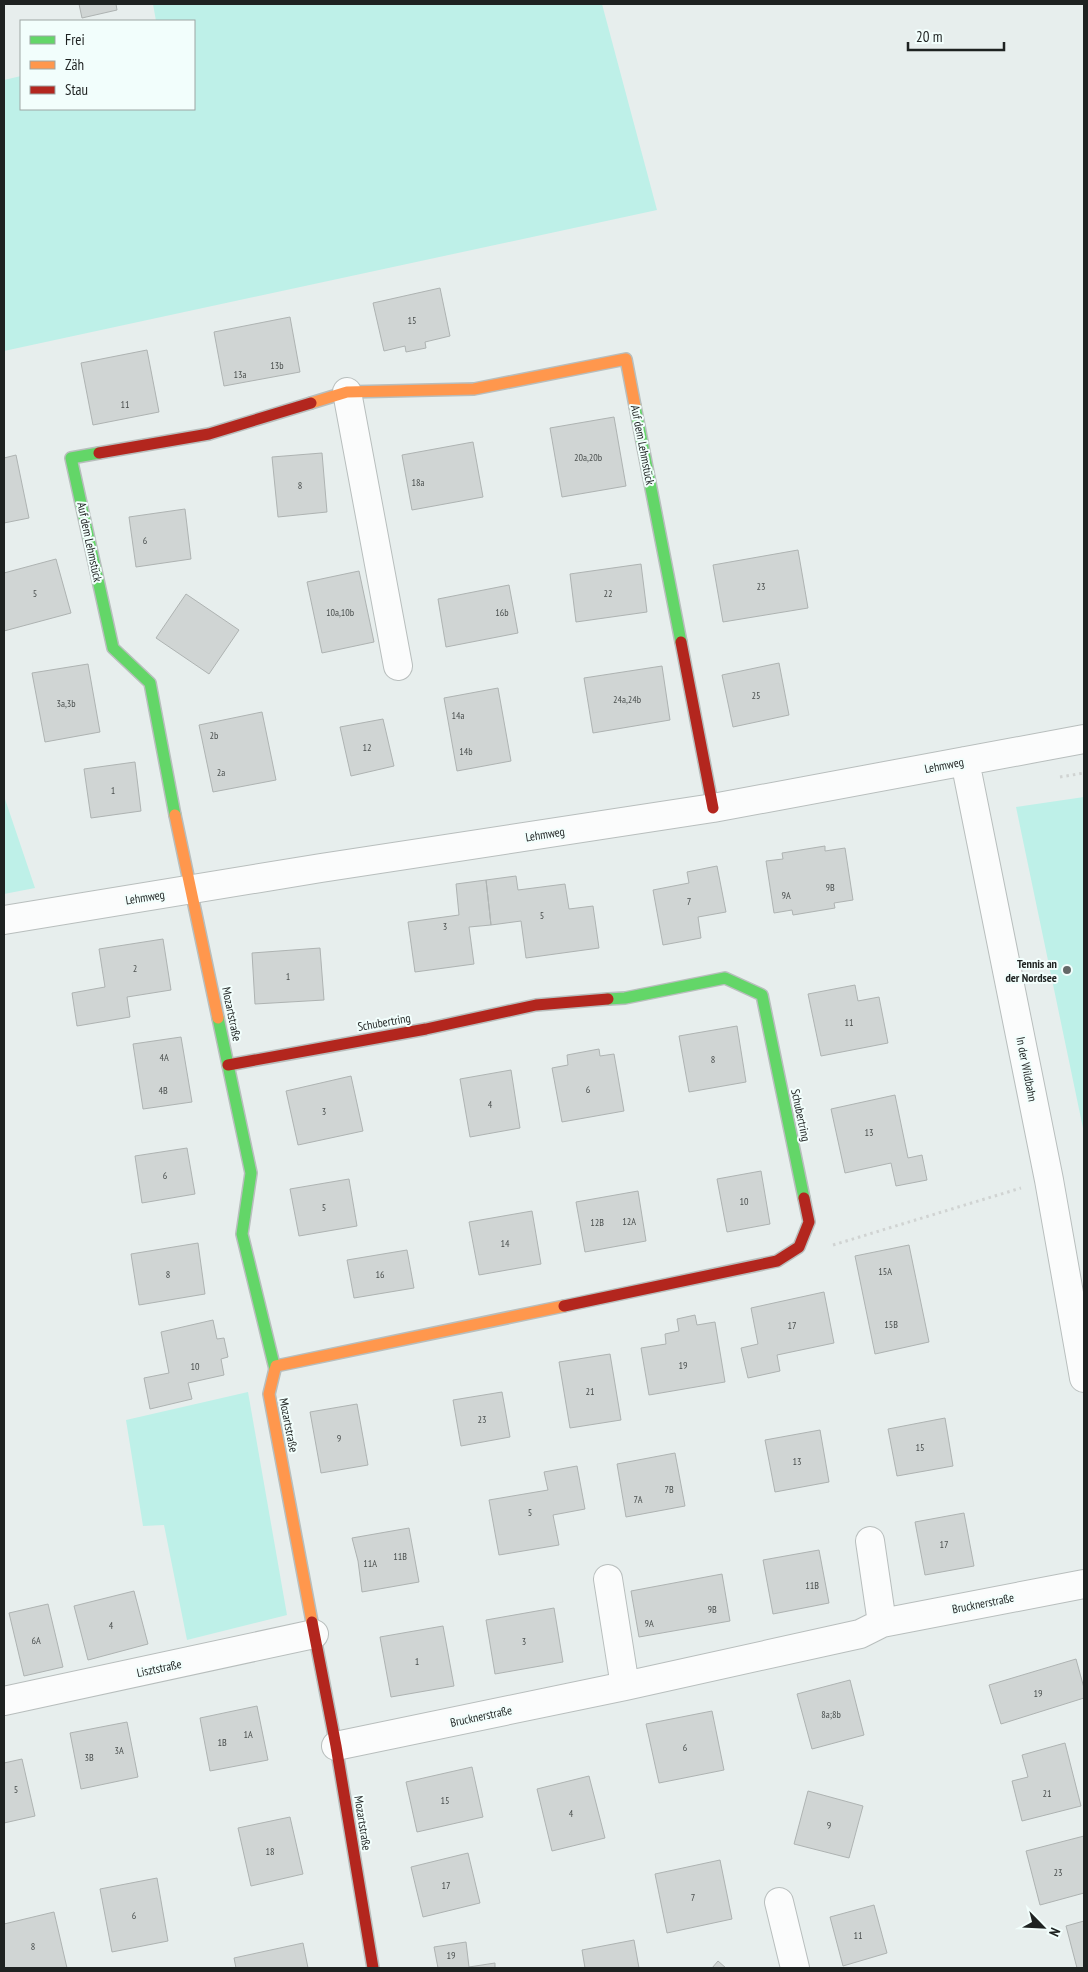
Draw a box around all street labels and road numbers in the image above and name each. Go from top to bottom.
street label: Auf dem Lehmstück [628,404,658,487]
street label: Auf dem Lehmstück [74,501,106,584]
street label: Lehmweg [923,754,965,776]
street label: Lehmweg [524,824,566,844]
street label: Lehmweg [124,887,166,907]
street label: Mozartstraße [219,986,245,1042]
street label: Schubertring [356,1010,412,1034]
street label: In der Wildbahn [1013,1035,1041,1103]
street label: Schubertring [788,1087,814,1143]
street label: Mozartstraße [276,1397,302,1453]
street label: Brucknerstraße [951,1590,1015,1616]
street label: Lisztstraße [135,1656,183,1680]
street label: Brucknerstraße [449,1702,513,1730]
street label: Mozartstraße [351,1795,375,1851]

